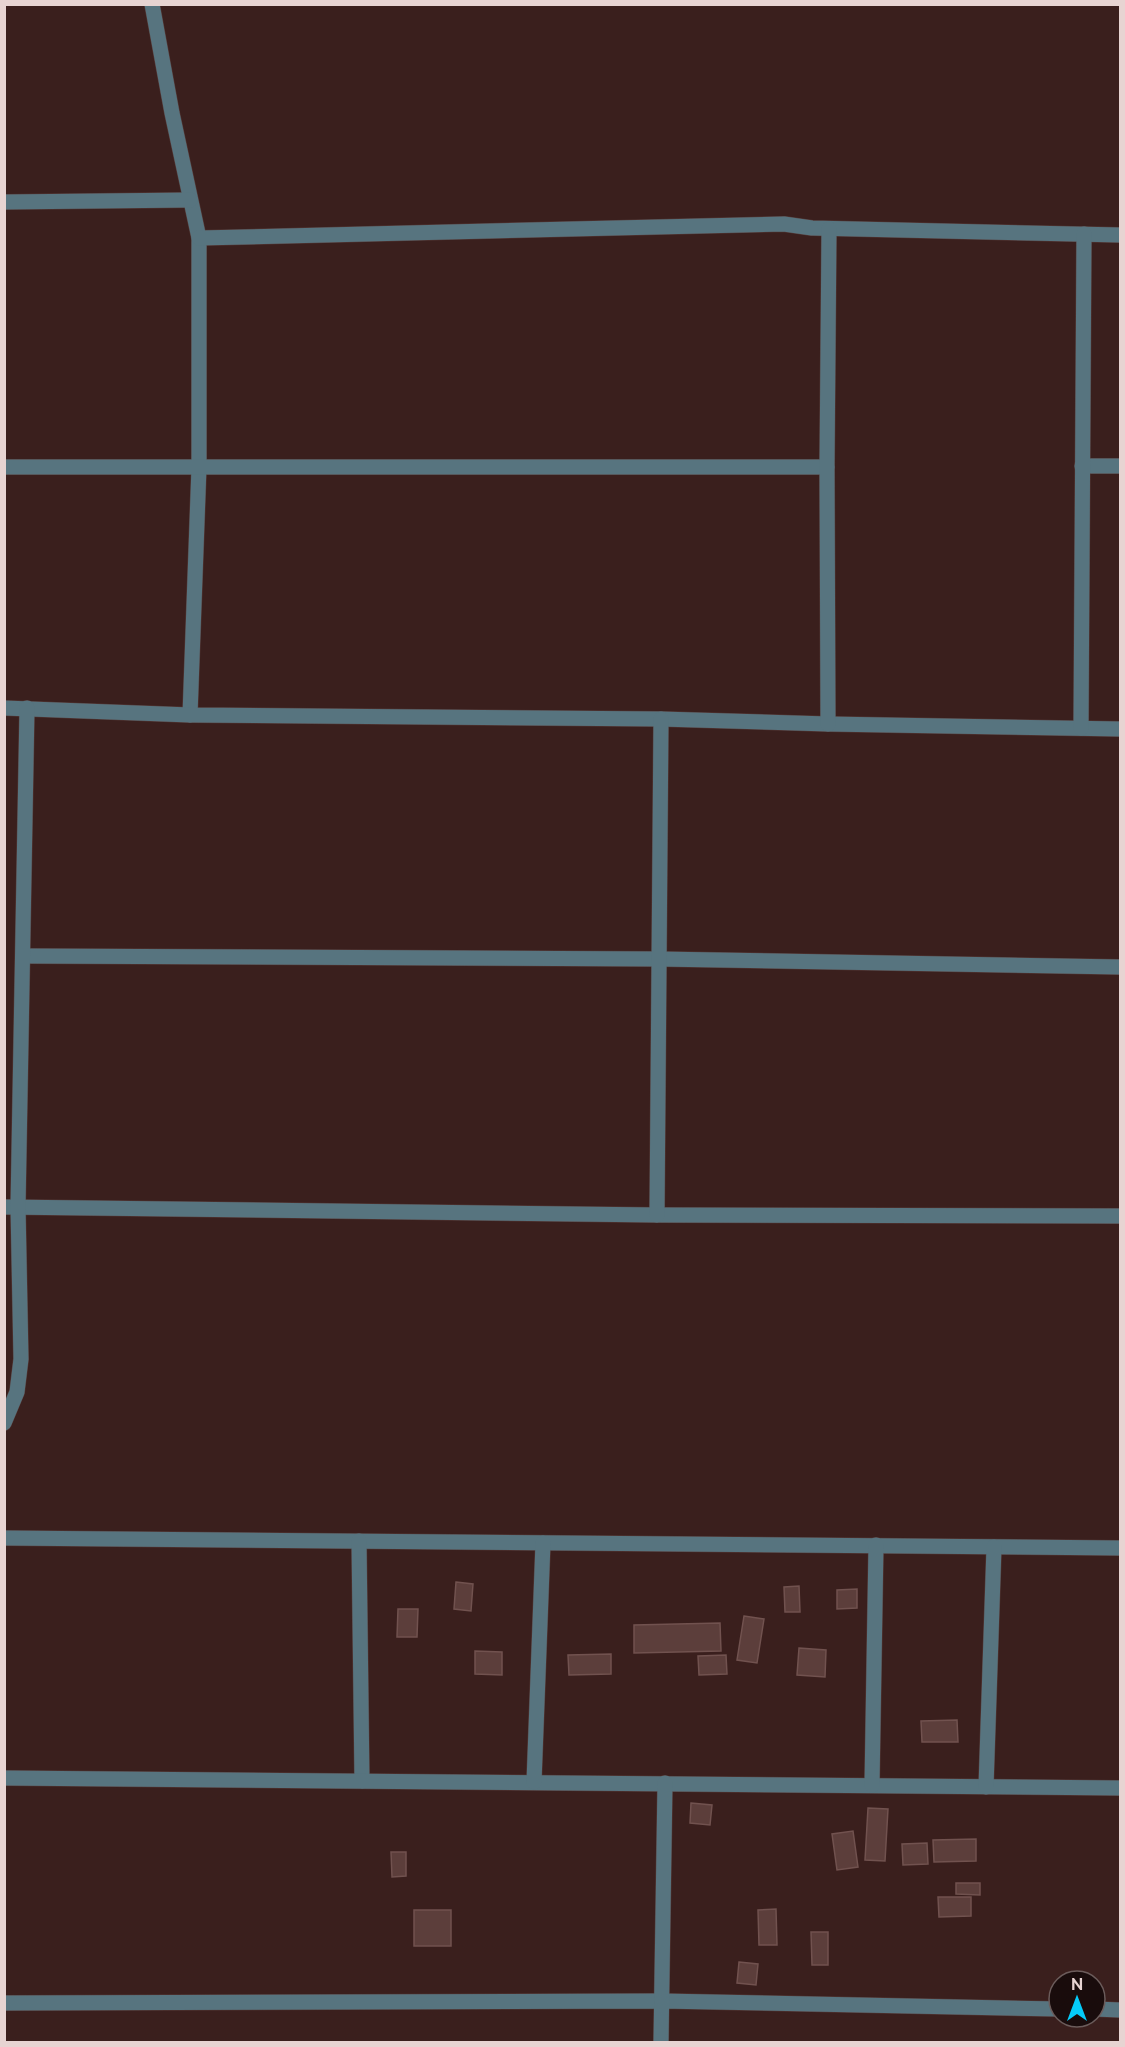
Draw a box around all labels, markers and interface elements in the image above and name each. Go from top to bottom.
north arrow [1047,1969,1107,2029]
text: N [1071,1975,1083,1994]

